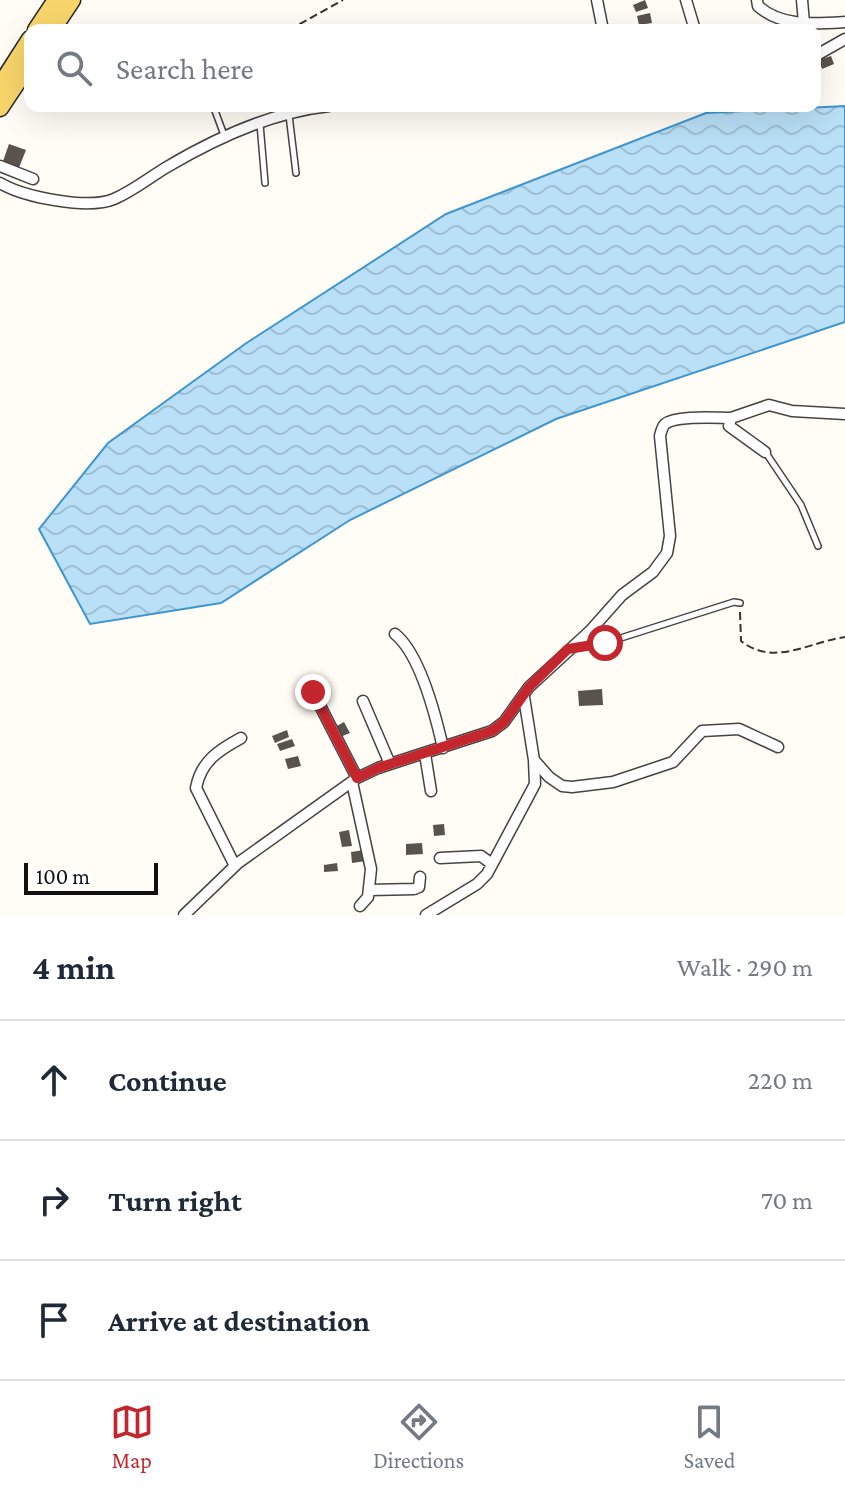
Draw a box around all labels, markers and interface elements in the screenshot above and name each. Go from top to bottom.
search box [24,24,821,112]
icon: search [52,46,96,90]
text: Search here [116,52,254,85]
route start [587,625,623,661]
route end [295,674,331,710]
scale bar [24,859,158,895]
text: 100 m [36,864,90,889]
text: 4 min [32,949,115,986]
text: Walk · 290 m [677,953,813,982]
icon: ahead [32,1058,76,1102]
text: Continue [108,1064,227,1097]
text: 220 m [748,1066,813,1095]
icon: right [32,1178,76,1222]
text: Turn right [108,1184,242,1217]
text: 70 m [761,1186,813,1215]
icon: arrive [32,1298,76,1342]
text: Arrive at destination [108,1304,370,1337]
tab: Map [110,1400,154,1473]
tab: Directions [373,1400,464,1473]
tab: Saved [684,1400,735,1473]

